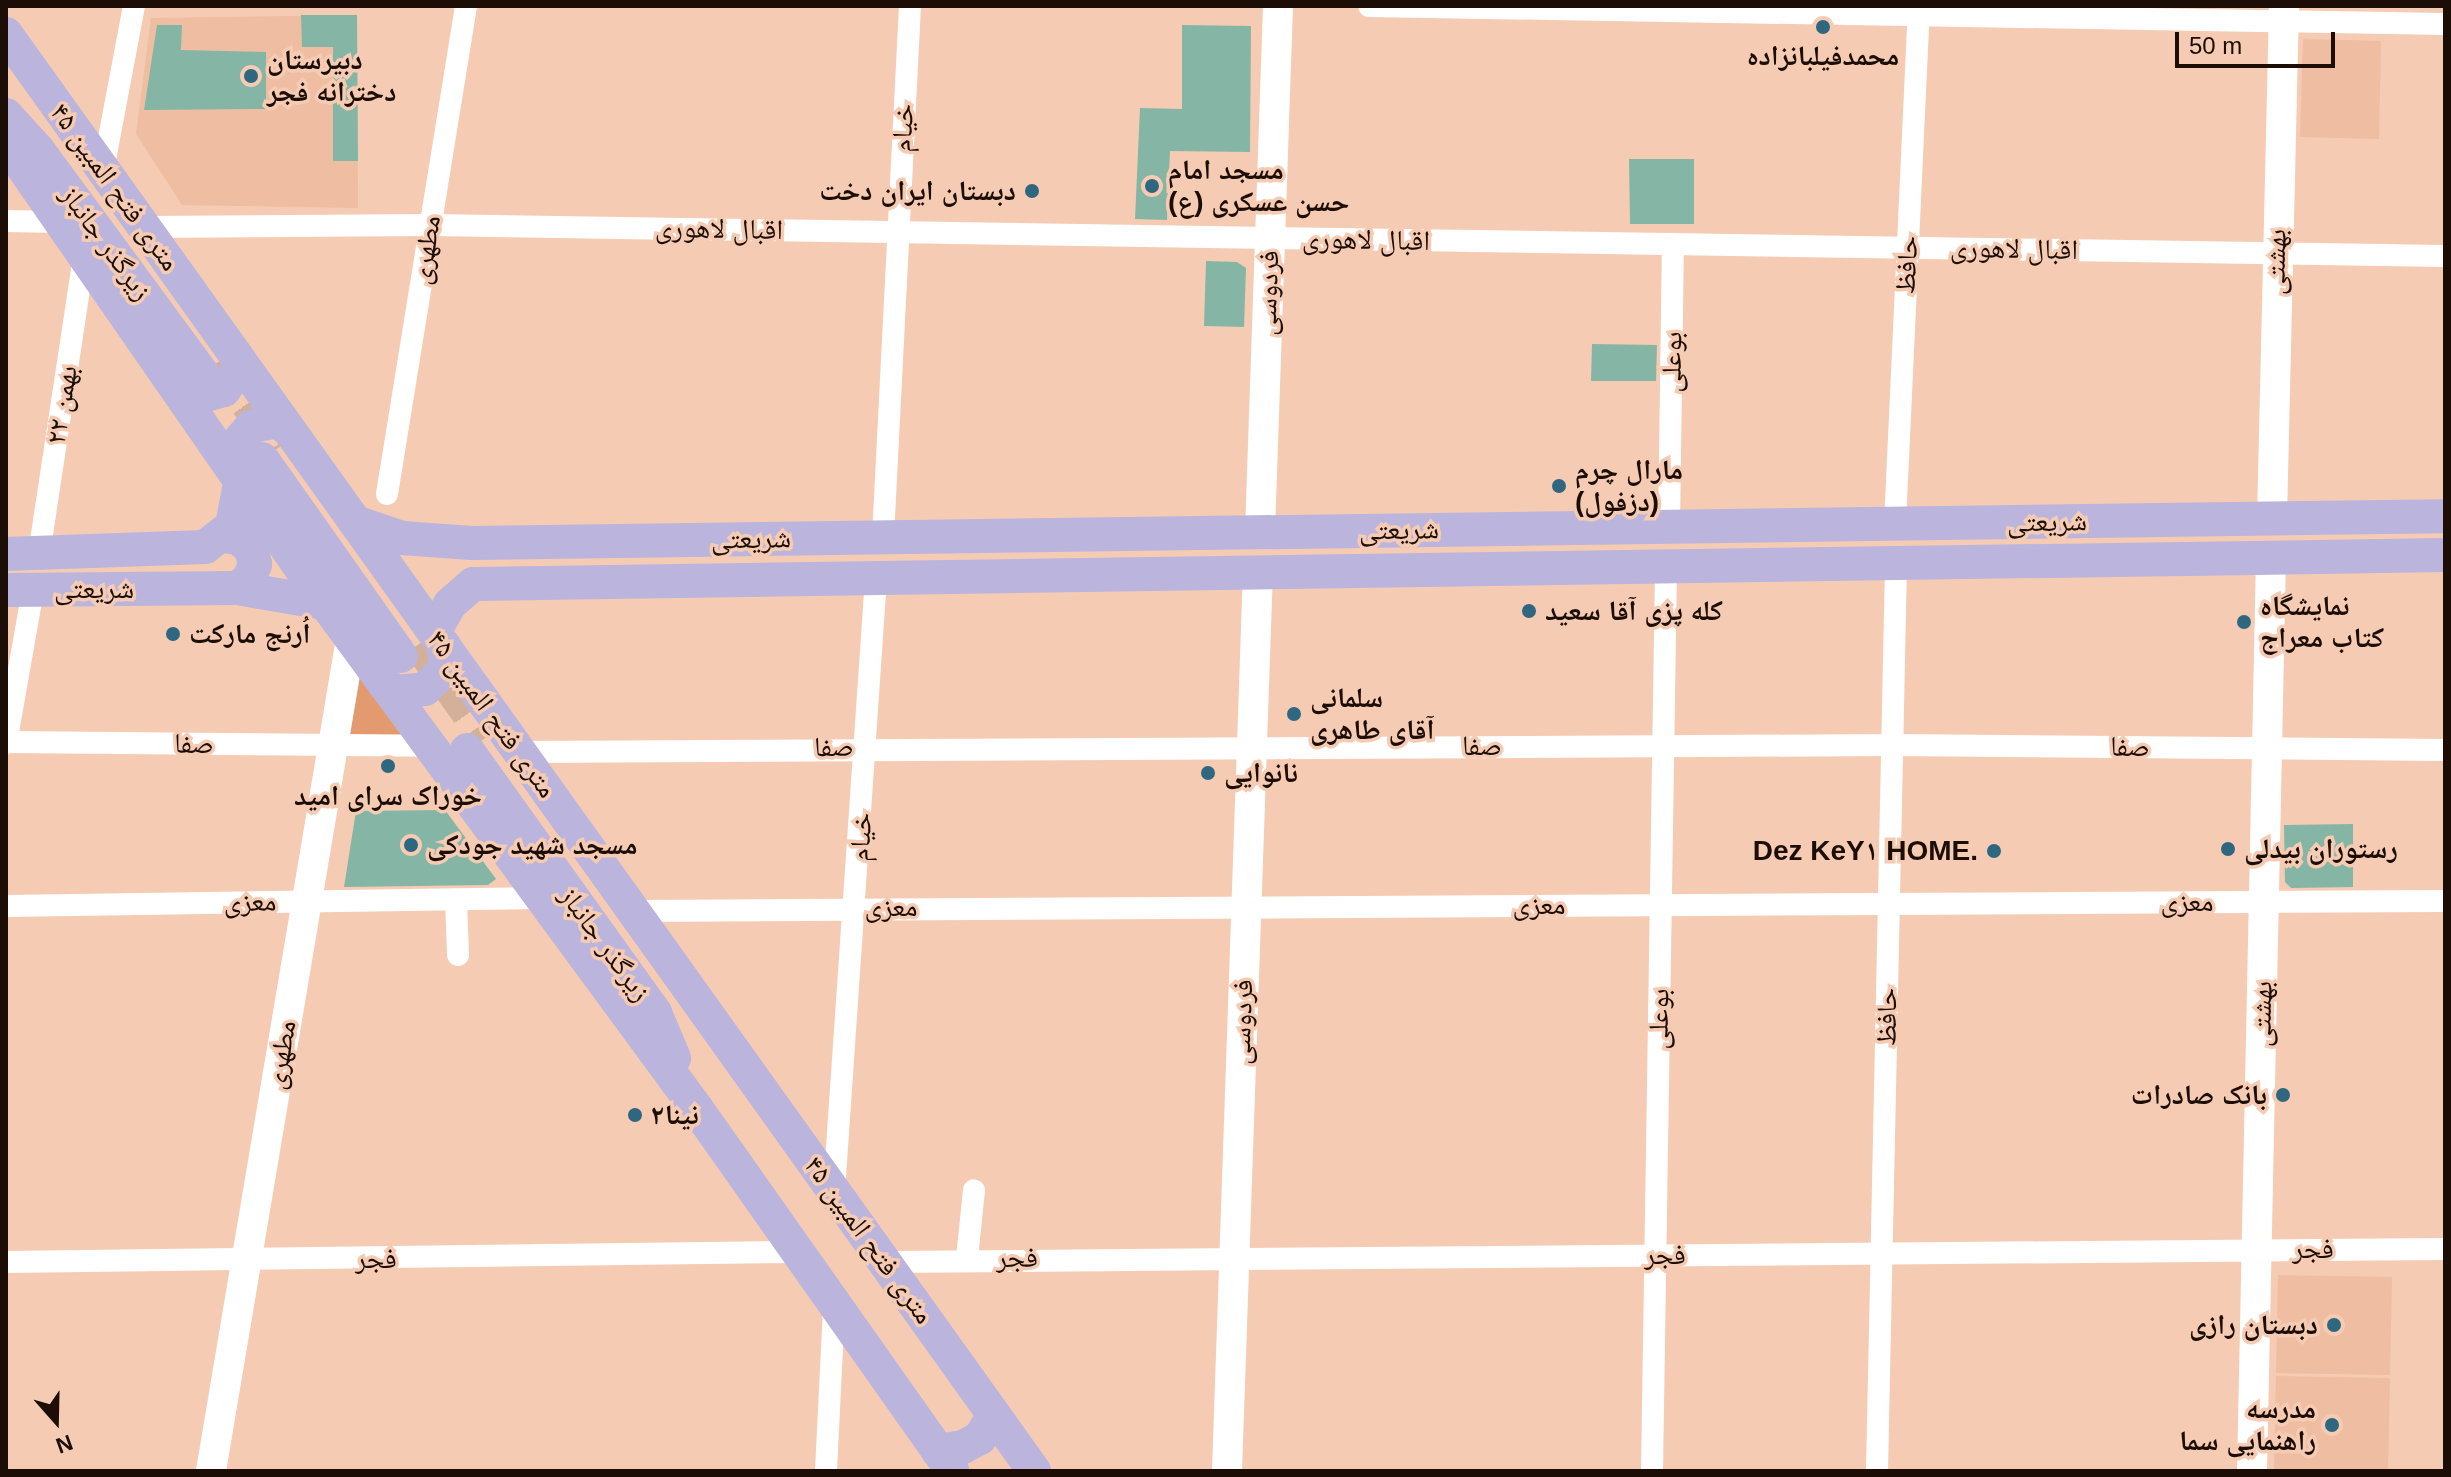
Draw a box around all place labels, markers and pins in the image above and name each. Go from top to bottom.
marker: محمدفيلبانزاده [1814,18,1832,36]
place label: محمدفيلبانزاده [1747,39,1899,73]
place label: دبیرستان دخترانه فجر [267,43,396,109]
marker: دبیرستان دخترانه فجر [242,67,260,85]
place label: مسجد امام حسن عسکری (ع) [1168,153,1350,219]
place label: دبستان ایران دخت [819,174,1016,208]
marker: مسجد امام حسن عسکری (ع) [1143,177,1161,195]
marker: دبستان ایران دخت [1023,182,1041,200]
place label: مارال چرم (دزفول) [1575,453,1683,519]
marker: مارال چرم (دزفول) [1550,477,1568,495]
place label: نمایشگاه کتاب معراج [2260,589,2384,655]
place label: کله پزی آقا سعید [1545,594,1723,628]
marker: کله پزی آقا سعید [1520,602,1538,620]
marker: نمایشگاه کتاب معراج [2235,613,2253,631]
place label: اُرنج مارکت [189,617,310,651]
marker: اُرنج مارکت [164,625,182,643]
place label: سلمانی آقای طاهری [1310,681,1434,747]
marker: سلمانی آقای طاهری [1285,705,1303,723]
place label: نانوایی [1224,756,1298,790]
marker: خوراک سرای امید [379,757,397,775]
marker: نانوایی [1199,764,1217,782]
place label: خوراک سرای امید [294,779,482,813]
place label: مسجد شهید جودکی [427,828,637,862]
place label: رستوران بیدلی [2244,832,2398,866]
place label: Dez KeY۱ HOME. [1753,834,1978,868]
marker: مسجد شهید جودکی [402,836,420,854]
marker: رستوران بیدلی [2219,840,2237,858]
marker: Dez KeY۱ HOME. [1985,842,2003,860]
place label: بانک صادرات [2131,1078,2267,1112]
marker: بانک صادرات [2274,1086,2292,1104]
place label: نینا۲ [651,1098,699,1132]
marker: نینا۲ [626,1106,644,1124]
place label: دبستان رازی [2189,1308,2318,1342]
marker: دبستان رازی [2325,1316,2343,1334]
place label: مدرسه راهنمایی سما [2179,1392,2316,1458]
marker: مدرسه راهنمایی سما [2323,1416,2341,1434]

